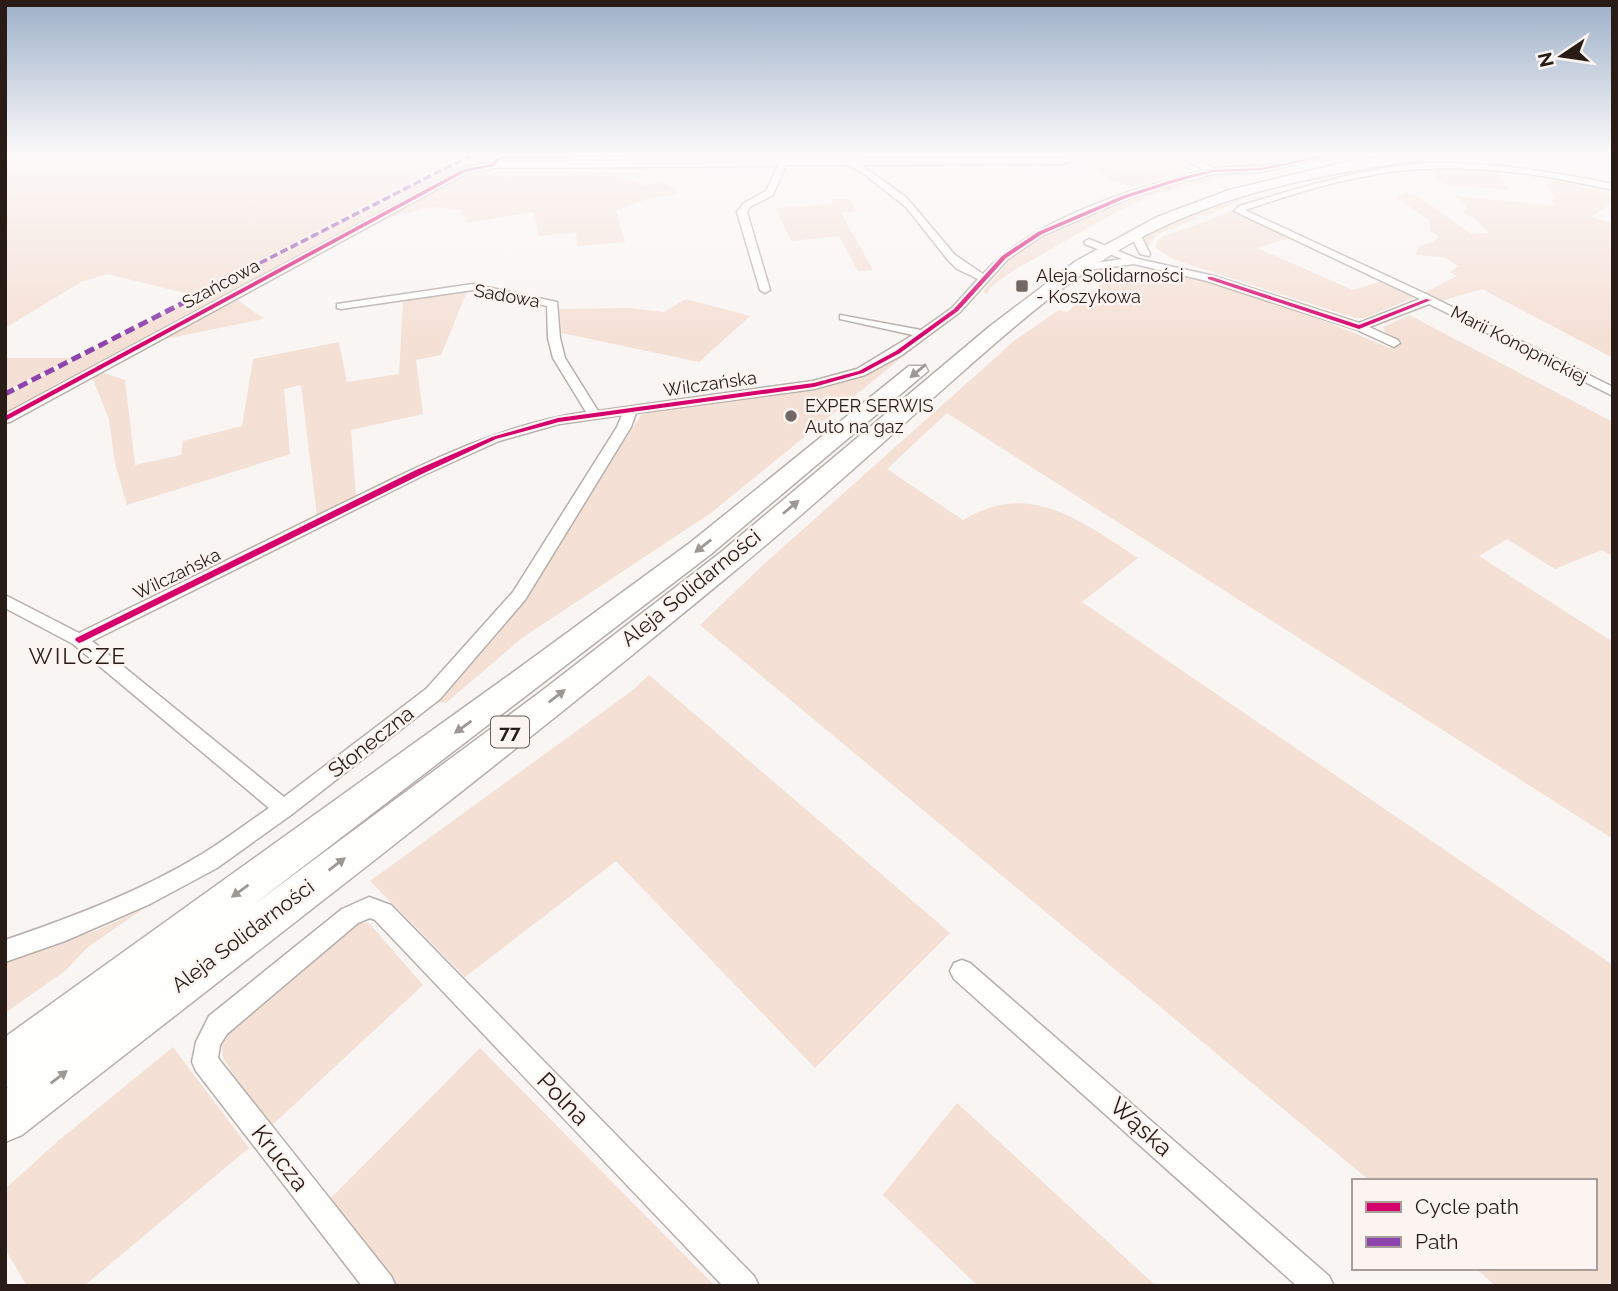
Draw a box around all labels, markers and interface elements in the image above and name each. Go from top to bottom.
north arrow [1527,21,1597,91]
text: N [1533,50,1558,69]
street label: Szańcowa [179,254,263,313]
place label: Aleja Solidarności - Koszykowa [1036,265,1184,307]
marker: Aleja Solidarności - Koszykowa [1014,278,1030,294]
street label: Sadowa [473,279,542,312]
street label: Marii Konopnickiej [1447,301,1591,388]
one-way arrow [909,363,926,378]
street label: WiIczańska [662,367,758,400]
place label: EXPER SERWIS Auto na gaz [805,395,933,437]
marker: EXPER SERWIS Auto na gaz [783,408,799,424]
one-way arrow [782,500,799,515]
street label: Aleja Solidarności [616,524,765,652]
one-way arrow [695,538,713,553]
street label: WiIczańska [130,543,224,604]
district label: WILCZE [29,642,127,669]
one-way arrow [547,688,565,703]
street label: Słoneczna [323,701,418,783]
road number: 77 [491,716,529,748]
one-way arrow [454,720,472,734]
one-way arrow [328,857,346,871]
street label: Aleja Solidarności [166,874,319,997]
one-way arrow [232,883,250,898]
street label: Polna [531,1066,596,1131]
one-way arrow [50,1069,68,1084]
street label: Wąska [1104,1091,1179,1162]
street label: Krucza [246,1119,315,1197]
legend [1352,1179,1597,1270]
text: Cycle path [1415,1194,1519,1219]
text: Path [1415,1229,1459,1254]

